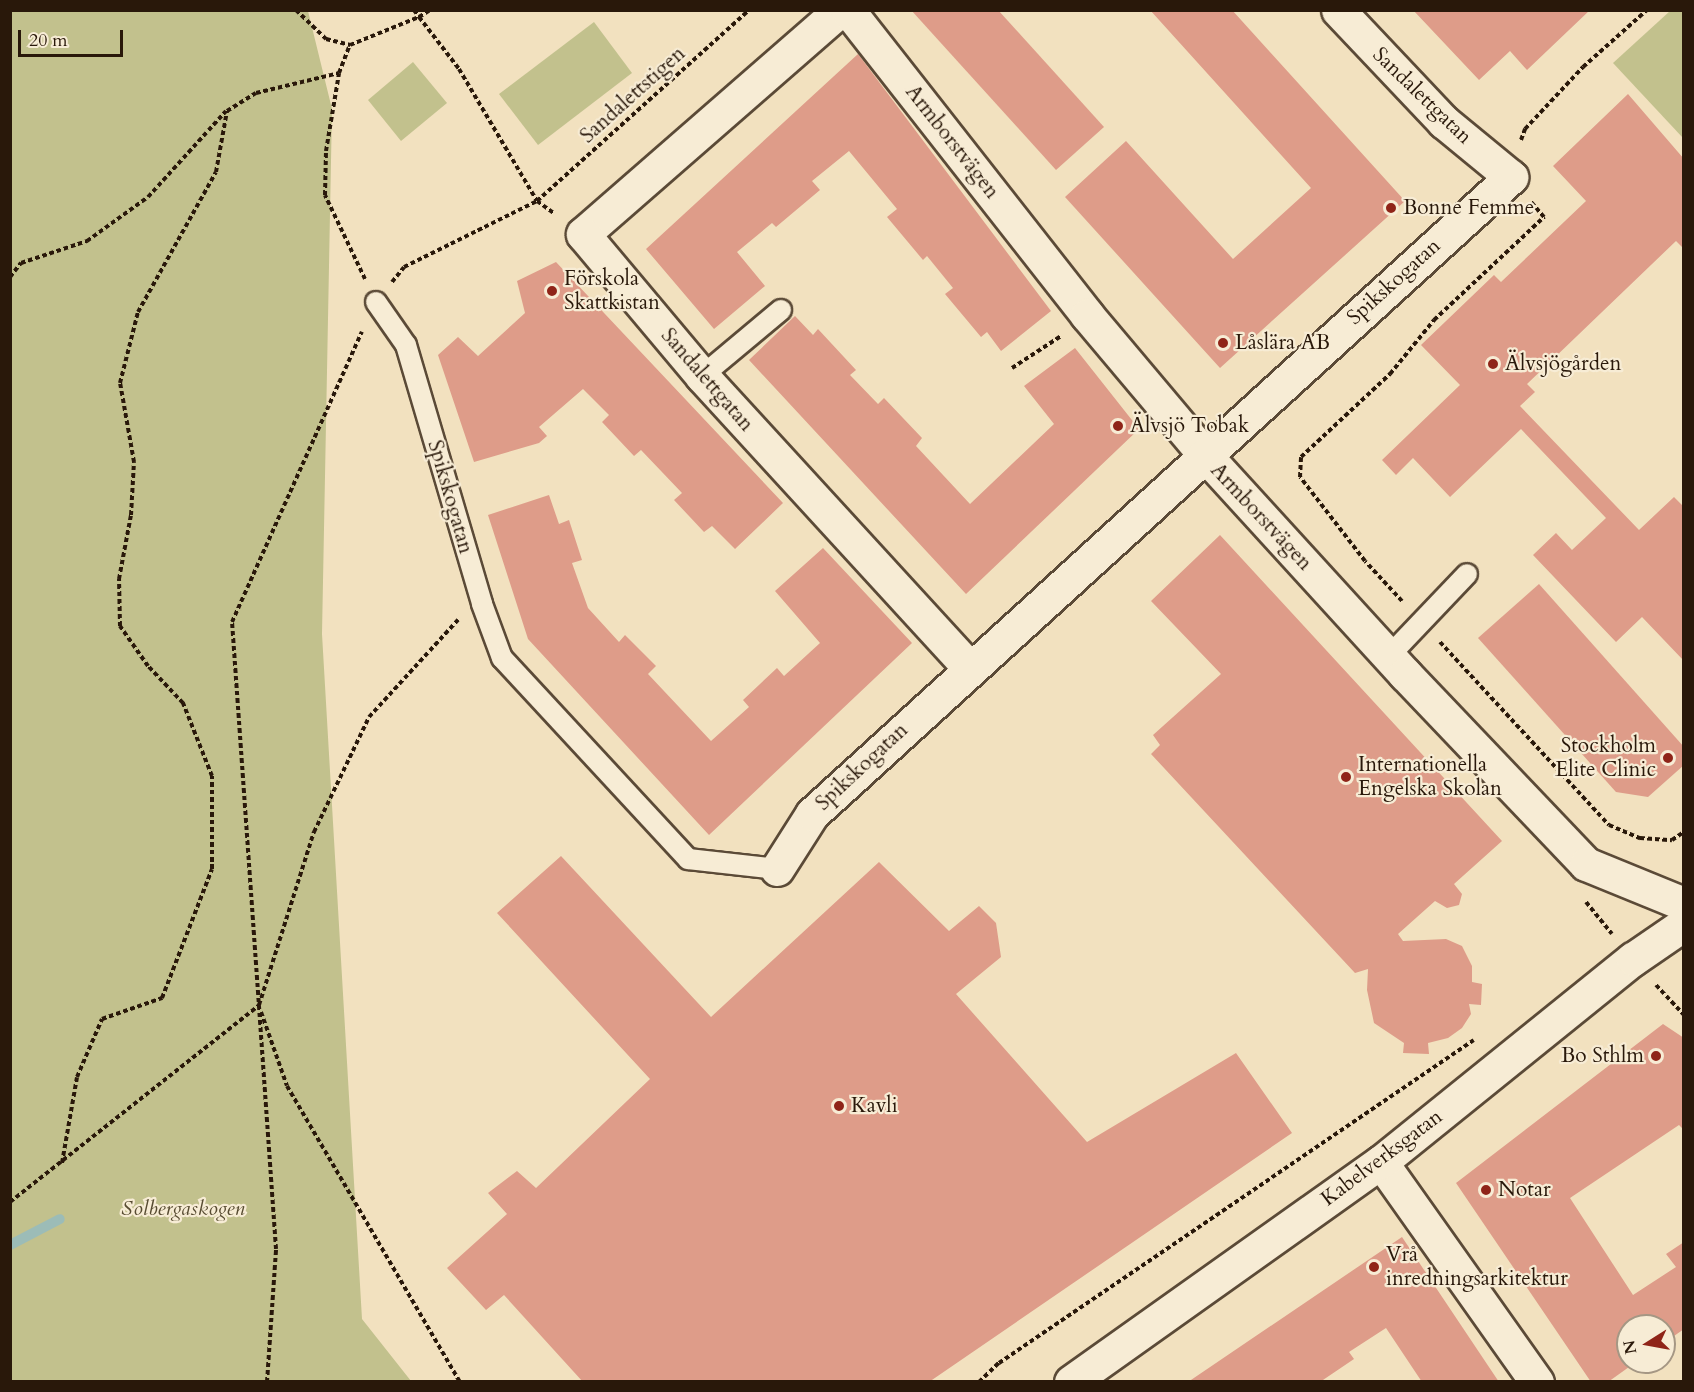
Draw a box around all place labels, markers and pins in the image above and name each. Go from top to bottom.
place label: Bonne Femme [1403,195,1534,221]
marker: Bonne Femme [1384,201,1398,215]
place label: Förskola Skattkistan [564,266,660,316]
marker: Förskola Skattkistan [545,284,559,298]
place label: Låslära AB [1235,330,1330,356]
marker: Låslära AB [1216,336,1230,350]
place label: Älvsjögården [1505,351,1621,377]
marker: Älvsjögården [1486,357,1500,371]
place label: Älvsjö Tobak [1130,413,1249,439]
marker: Älvsjö Tobak [1111,419,1125,433]
place label: Stockholm Elite Clinic [1555,733,1656,783]
marker: Stockholm Elite Clinic [1661,751,1675,765]
place label: Internationella Engelska Skolan [1358,752,1502,802]
marker: Internationella Engelska Skolan [1339,770,1353,784]
place label: Bo Sthlm [1561,1043,1644,1069]
marker: Bo Sthlm [1649,1049,1663,1063]
place label: Kavli [851,1093,898,1119]
marker: Kavli [832,1099,846,1113]
place label: Notar [1498,1177,1551,1203]
marker: Notar [1479,1183,1493,1197]
place label: Vrå inredningsarkitektur [1386,1242,1568,1292]
marker: Vrå inredningsarkitektur [1367,1260,1381,1274]

